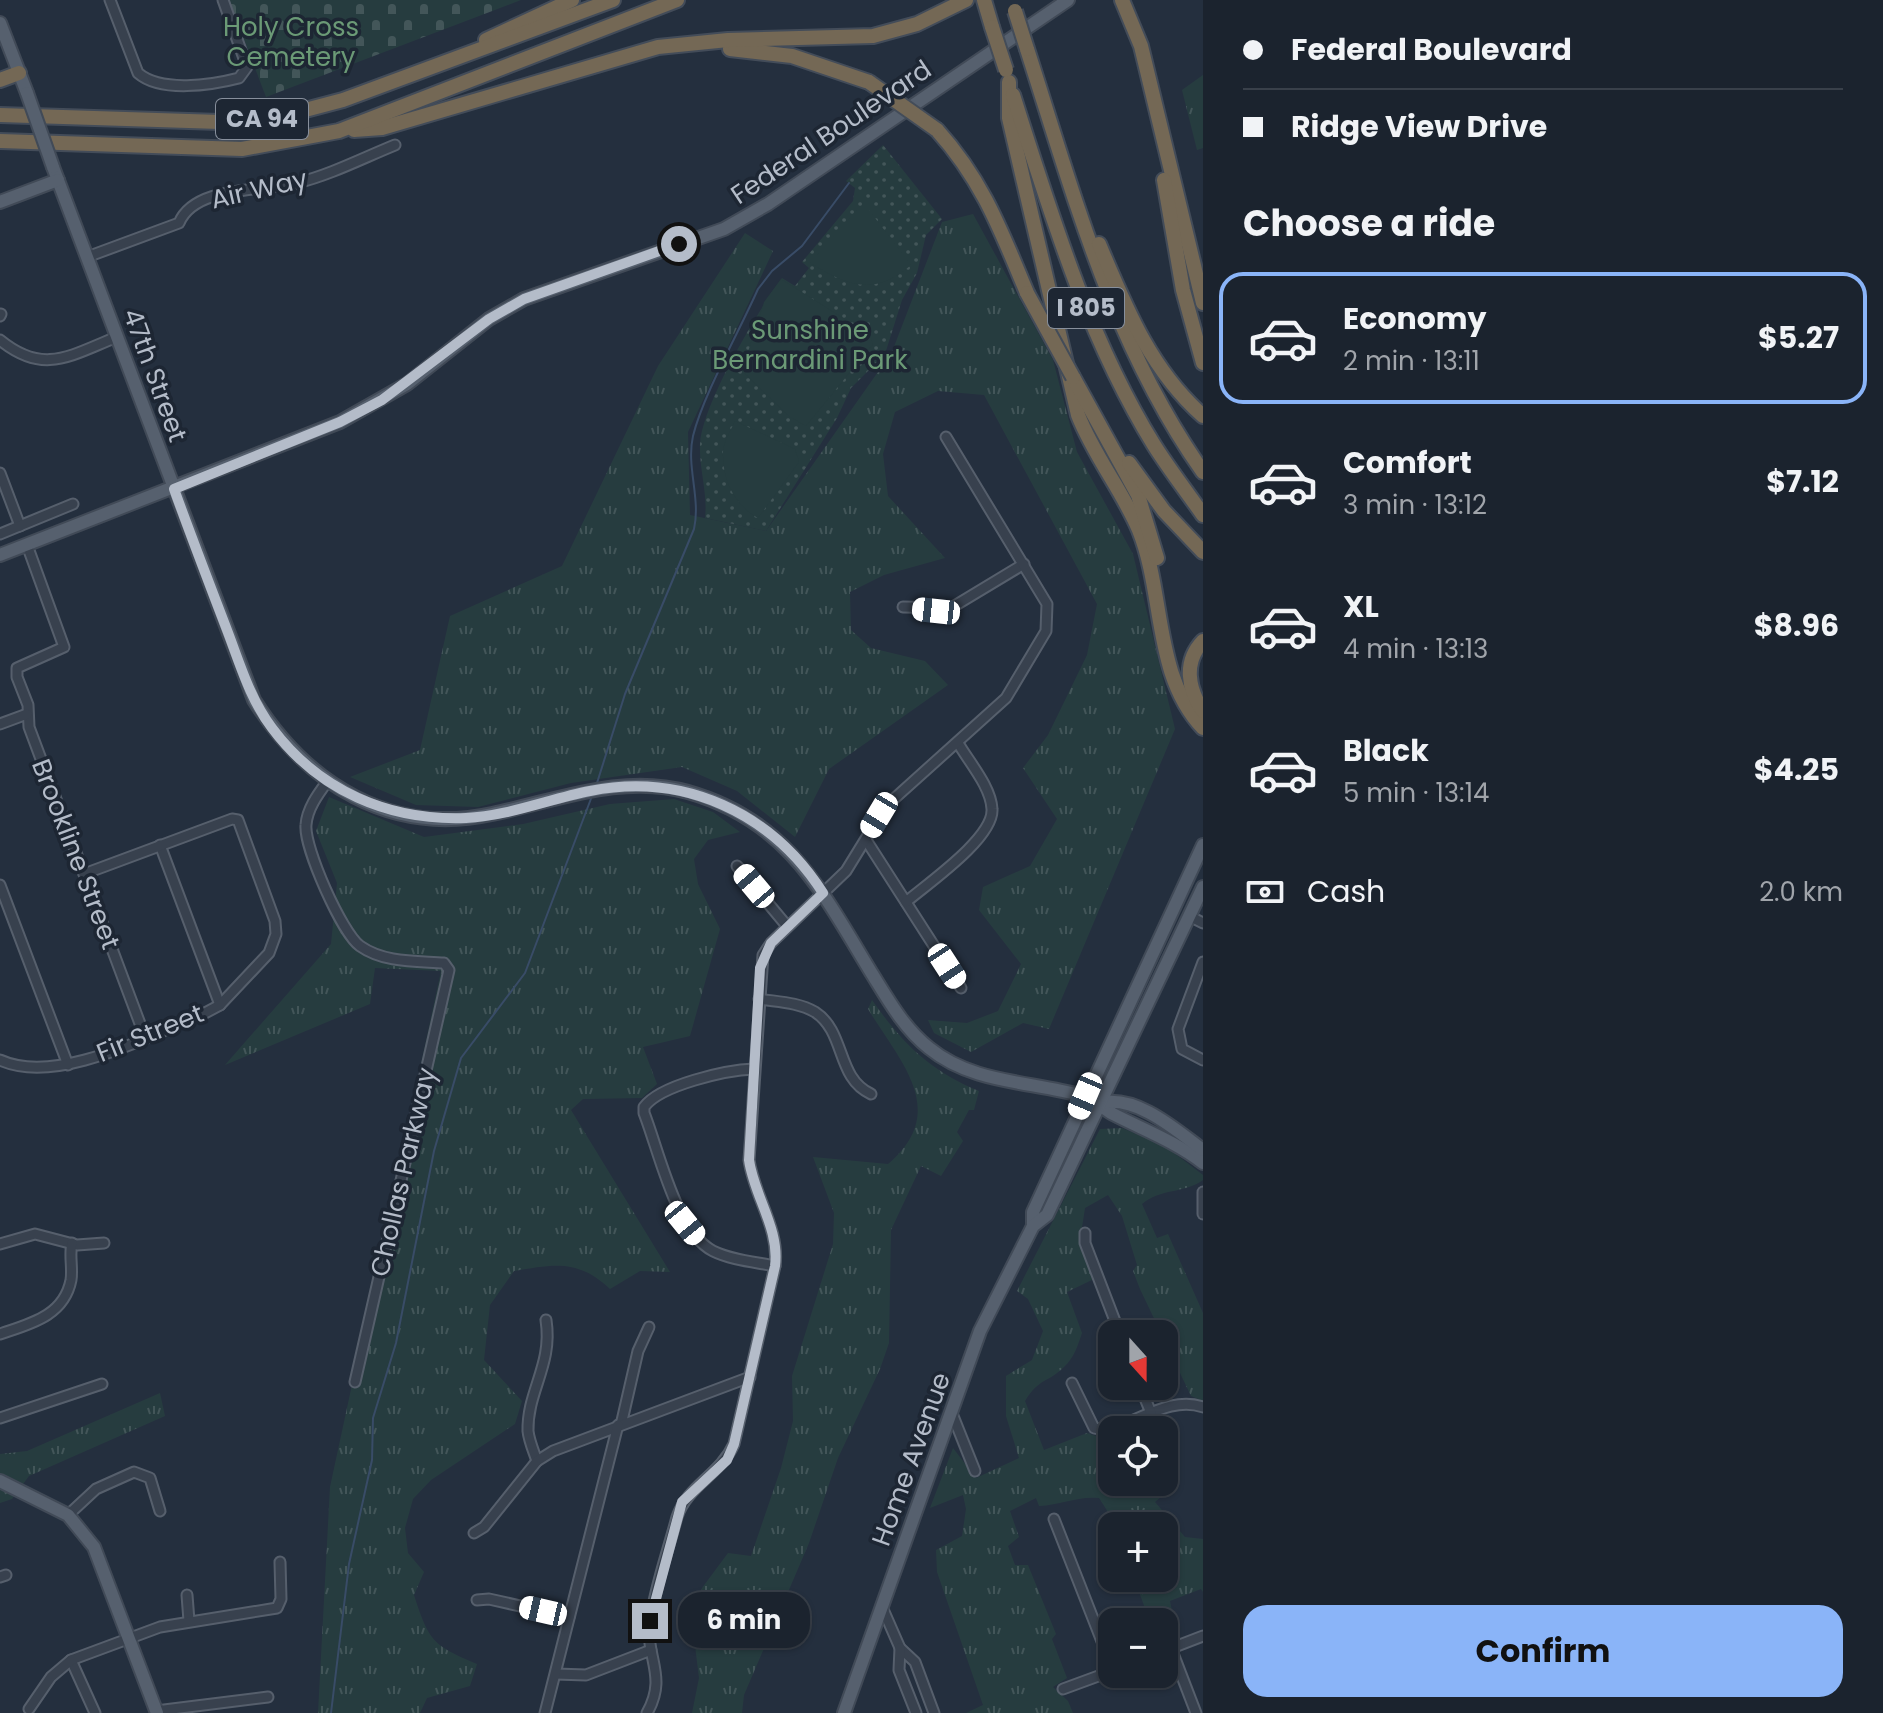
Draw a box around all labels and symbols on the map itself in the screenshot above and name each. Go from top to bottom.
park label: Holy Cross Cemetery [223,9,359,75]
street label: Federal Boulevard [724,51,938,213]
road number: CA 94 [216,99,308,139]
street label: Air Way [207,160,311,218]
route start [661,226,697,262]
road number: I 805 [1048,288,1124,328]
street label: 47th Street [114,303,196,447]
park label: Sunshine Bernardini Park [712,312,908,378]
car [911,597,961,625]
street label: Brookline Street [23,754,129,954]
car [856,788,902,842]
car [729,860,779,912]
car [924,939,970,993]
street label: Fir Street [91,995,209,1071]
street label: Chollas Parkway [361,1064,445,1280]
car [1065,1069,1105,1123]
car [661,1197,709,1249]
north arrow [1098,1320,1178,1400]
street label: Home Avenue [863,1367,959,1551]
callout: 6 min [678,1593,810,1649]
car [517,1594,569,1628]
route end [632,1603,668,1639]

